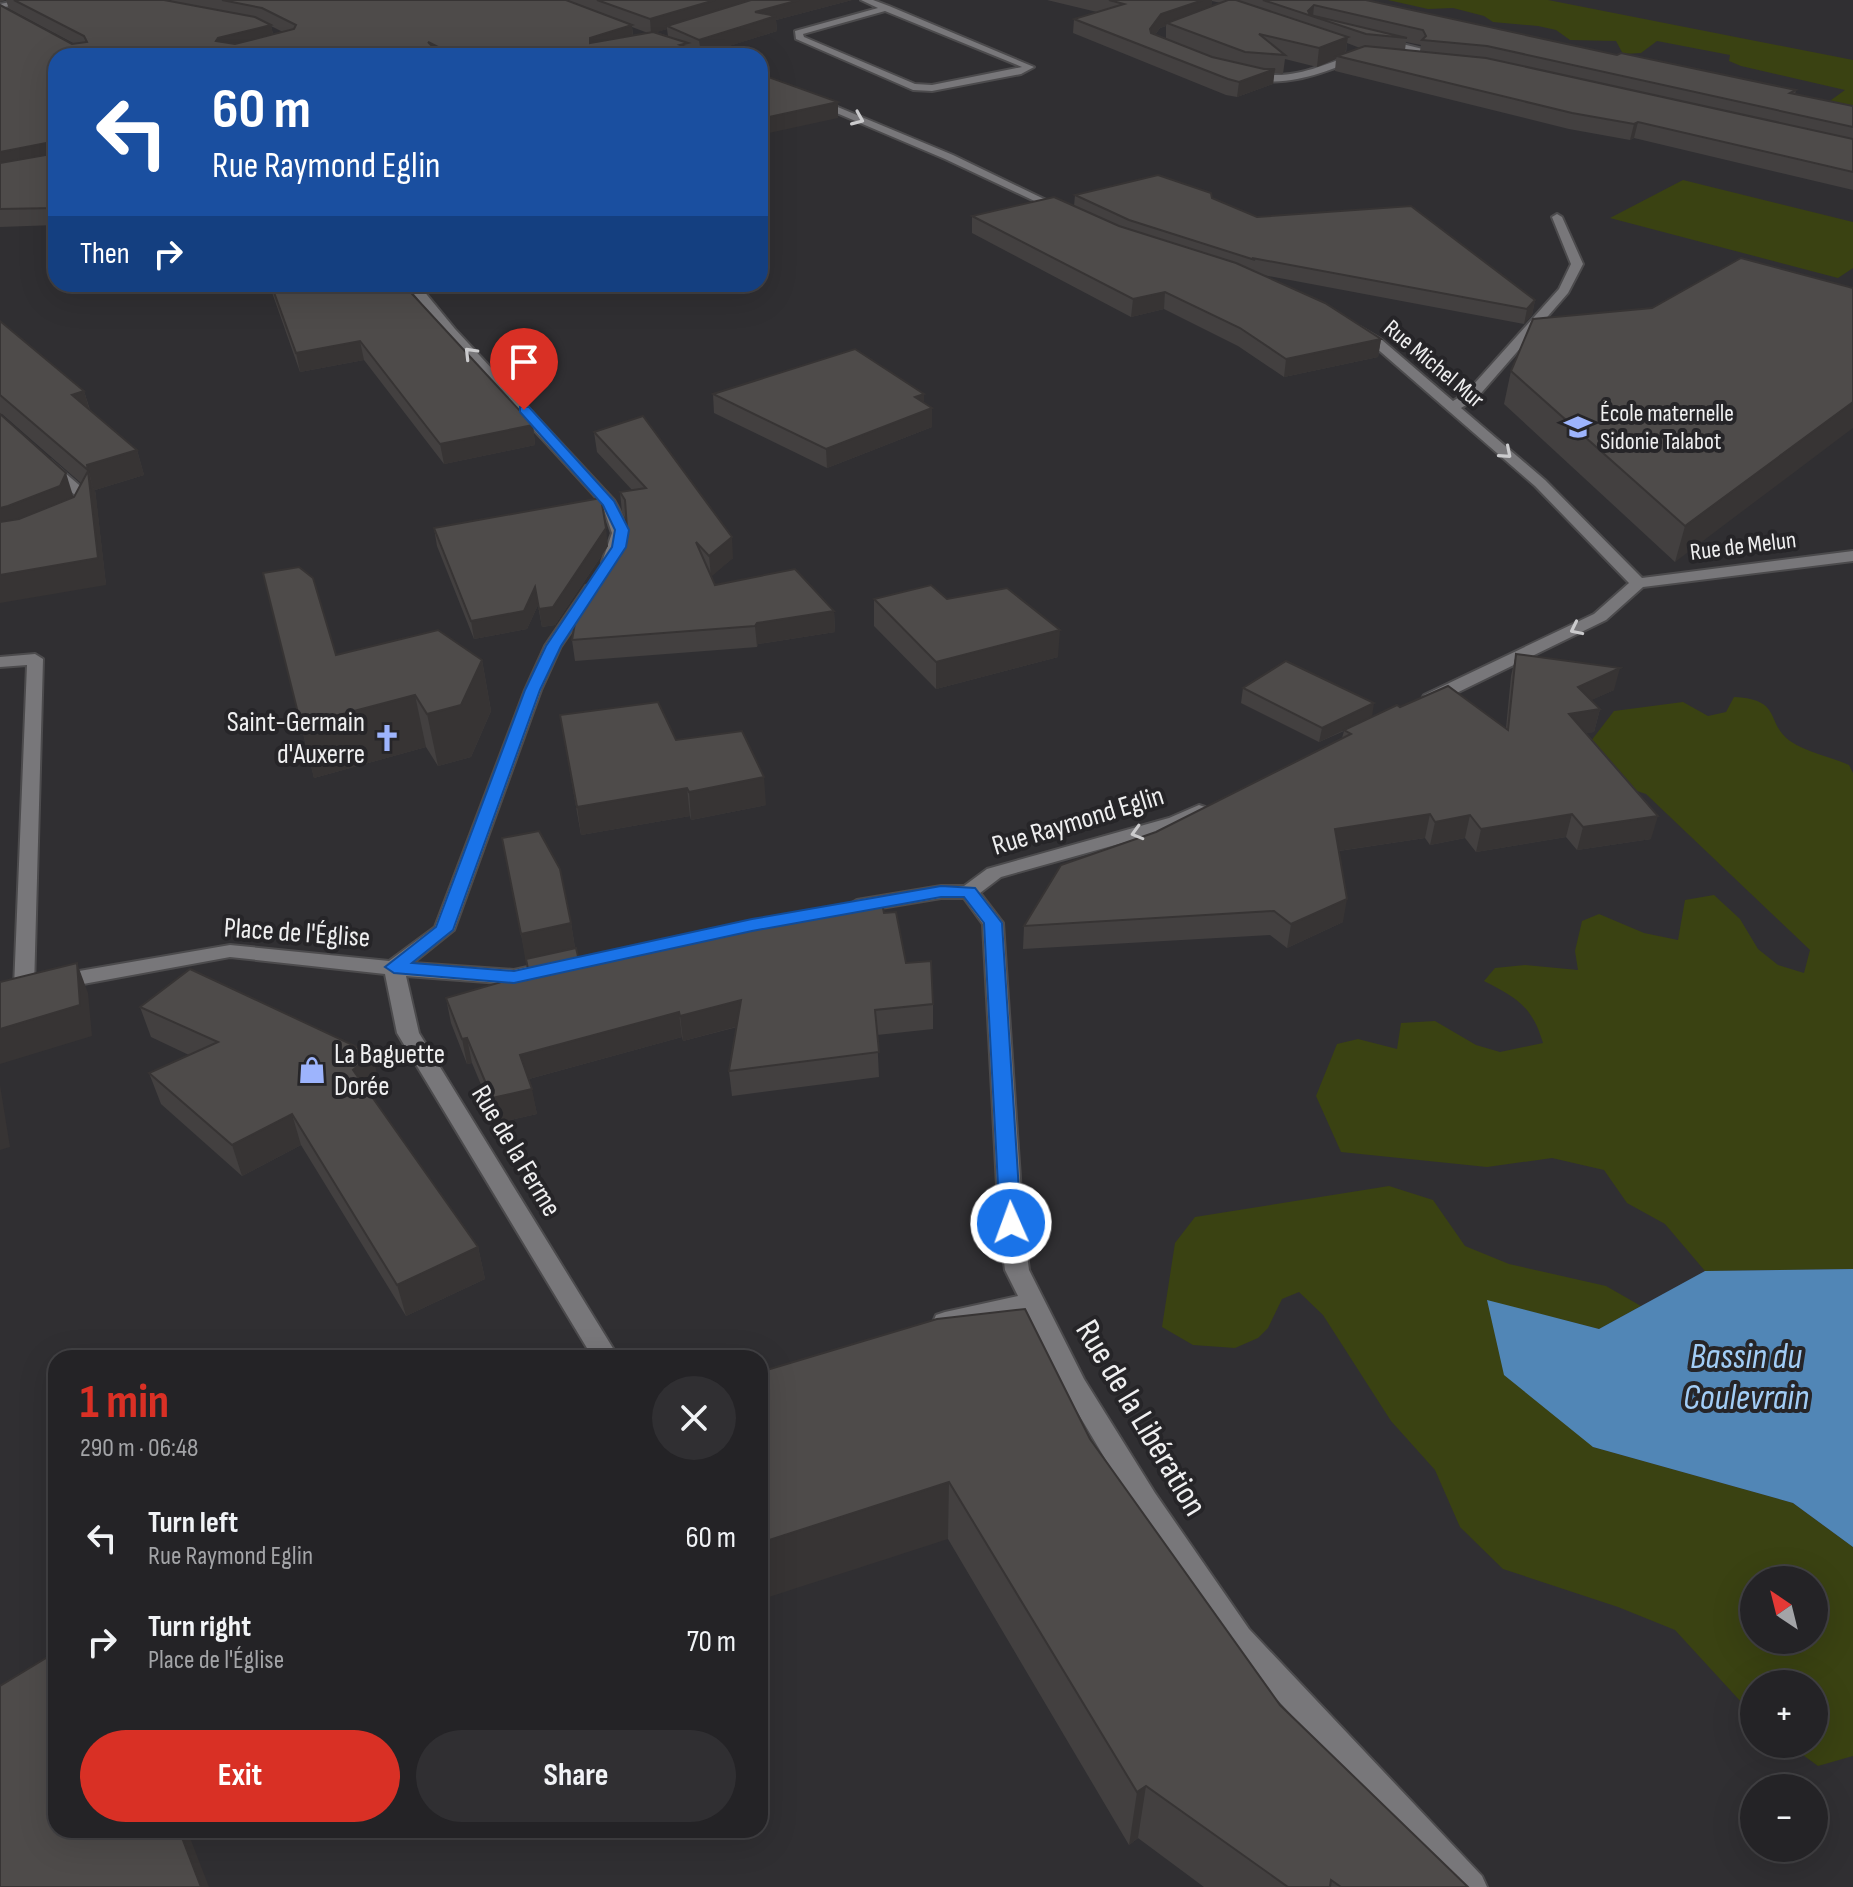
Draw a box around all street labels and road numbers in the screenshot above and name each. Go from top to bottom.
street label: Rue Michel Mur [1378,314,1490,414]
street label: Rue de Melun [1688,525,1798,567]
street label: Rue Raymond Eglin [988,779,1168,863]
street label: Place de l'Église [223,911,371,955]
street label: Rue de la Ferme [464,1080,568,1222]
street label: Rue de la Libération [1066,1313,1216,1523]

